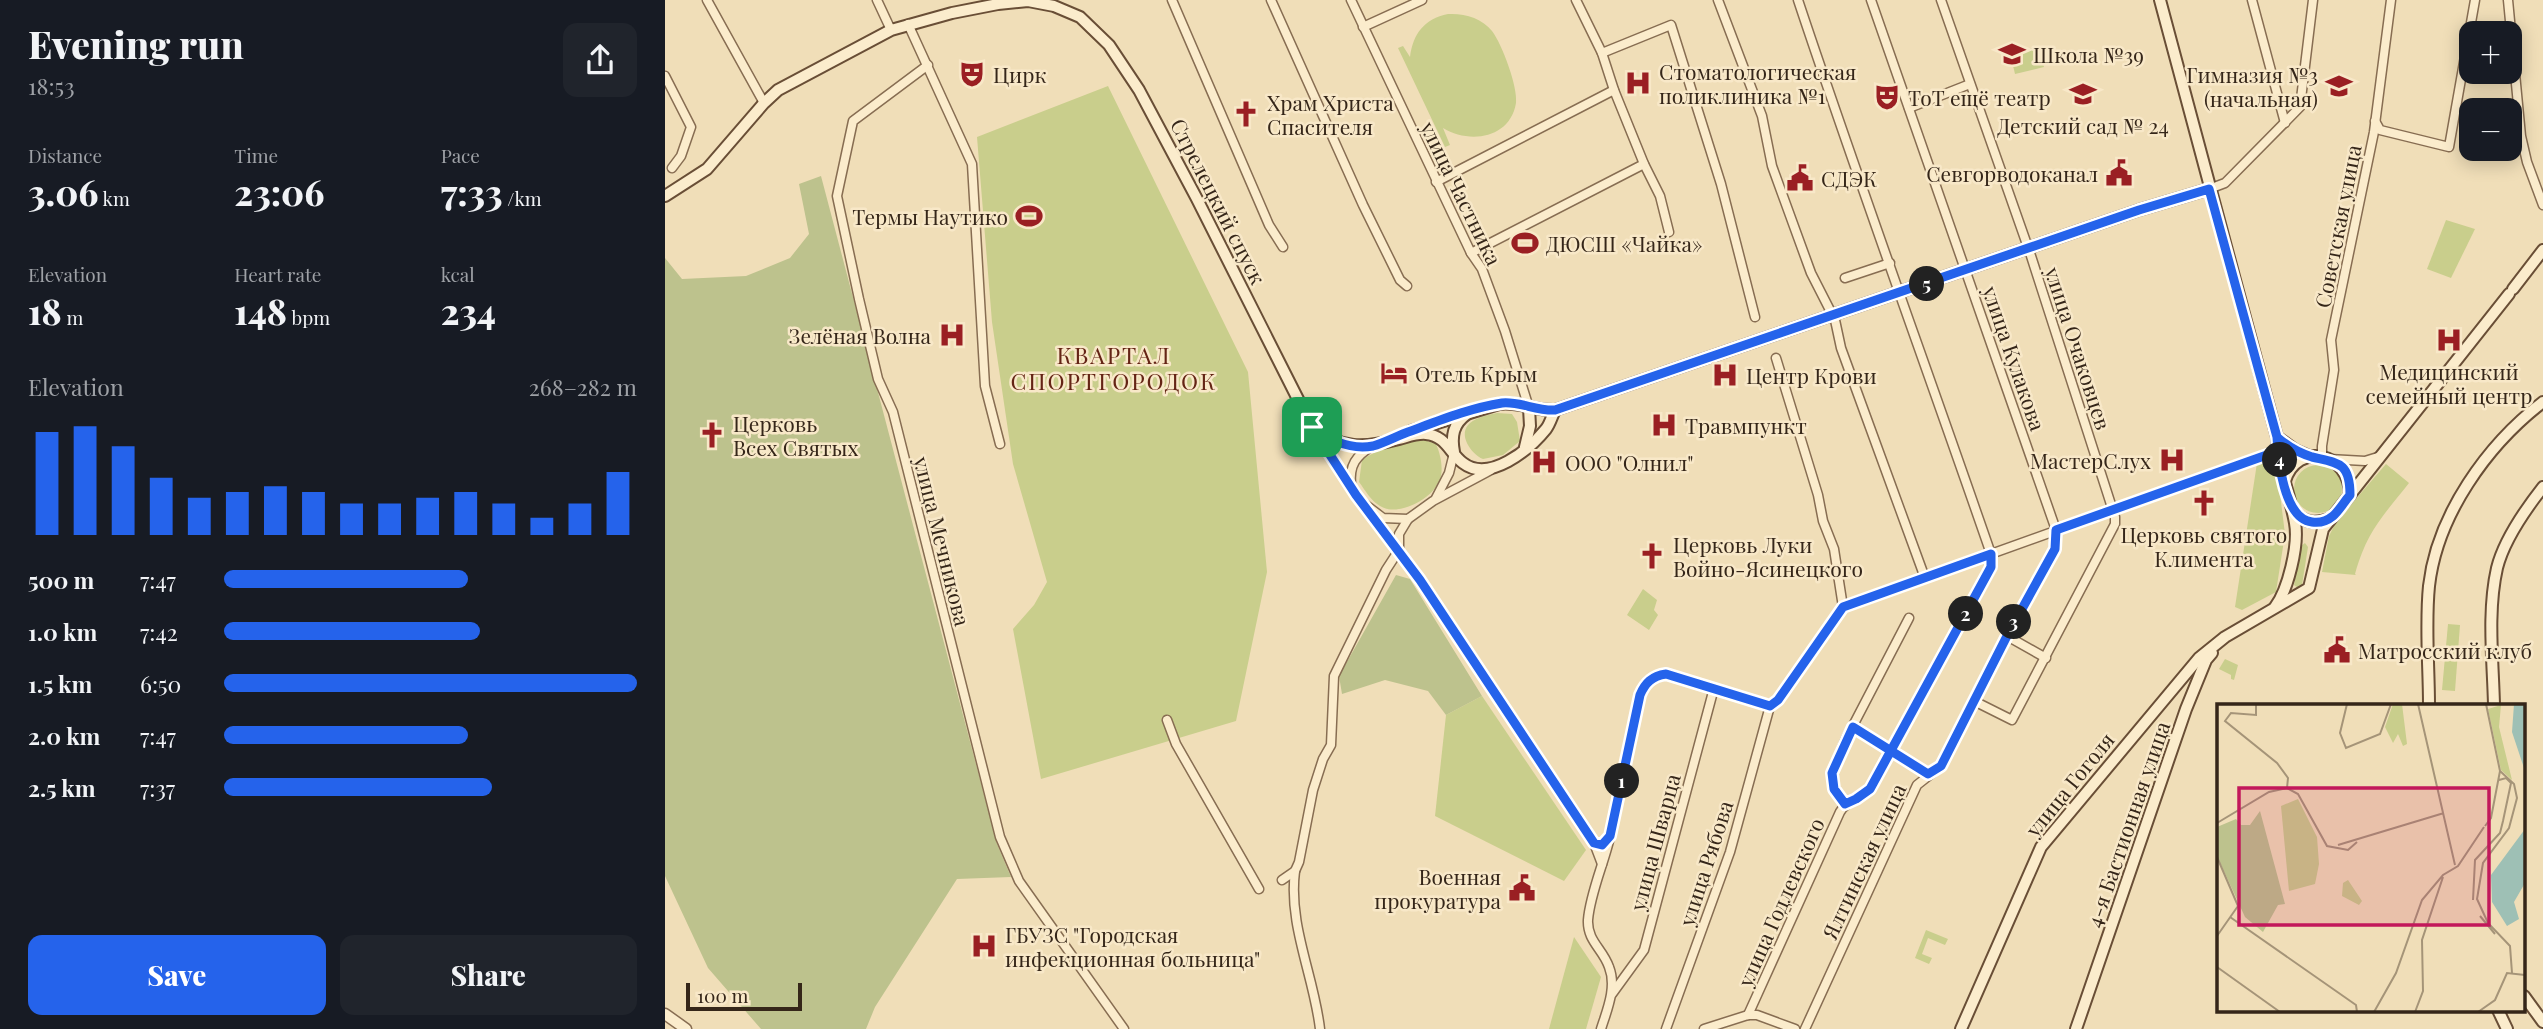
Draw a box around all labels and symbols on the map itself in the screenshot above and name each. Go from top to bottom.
school or university icon: Школа №39 [1997,39,2027,69]
place label: Школа №39 [2033,40,2144,68]
place label: Стоматологическая поликлиника №1 [1659,57,1856,109]
theatre icon: Цирк [957,59,987,89]
place label: Цирк [993,60,1046,88]
place label: Гимназия №3 (начальная) [2186,60,2318,112]
hospital icon: Стоматологическая поликлиника №1 [1623,68,1653,98]
school or university icon: Гимназия №3 (начальная) [2324,71,2354,101]
school or university icon: Детский сад № 24 [2068,79,2098,109]
theatre icon: ТоТ ещё театр [1872,82,1902,112]
place label: ТоТ ещё театр [1908,83,2051,111]
place label: Храм Христа Спасителя [1267,88,1394,140]
church icon: Храм Христа Спасителя [1231,99,1261,129]
place label: Детский сад № 24 [1997,111,2169,139]
street label: Стрелецкий спуск [1165,113,1273,289]
street label: улица Частника [1415,116,1509,270]
street label: Советская улица [2307,142,2367,310]
public building icon: Севгорводоканал [2104,158,2134,188]
place label: Севгорводоканал [1926,159,2098,187]
public building icon: СДЭК [1785,163,1815,193]
place label: СДЭК [1821,164,1877,192]
sports icon: Термы Наутико [1014,201,1044,231]
place label: Термы Наутико [852,202,1008,230]
sports icon: ДЮСШ «Чайка» [1510,228,1540,258]
place label: ДЮСШ «Чайка» [1546,229,1702,257]
street label: улица Очаковцев [2039,262,2119,433]
pin: 5 [1909,266,1945,302]
street label: улица Кулакова [1977,281,2053,435]
hospital icon: Зелёная Волна [937,320,967,350]
place label: Зелёная Волна [789,321,932,349]
hospital icon: Медицинский семейный центр [2434,325,2464,355]
district label: КВАРТАЛ СПОРТГОРОДОК [1010,339,1218,396]
place label: Медицинский семейный центр [2366,357,2532,409]
hotel icon: Отель Крым [1379,358,1409,388]
place label: Отель Крым [1415,359,1537,387]
hospital icon: Центр Крови [1710,360,1740,390]
place label: Центр Крови [1746,361,1877,389]
pin [1282,397,1342,457]
place label: Церковь Всех Святых [733,409,858,461]
hospital icon: Травмпункт [1649,410,1679,440]
place label: Травмпункт [1685,411,1807,439]
church icon: Церковь Всех Святых [697,420,727,450]
pin: 4 [2263,442,2297,477]
hospital icon: МастерСлух [2157,445,2187,475]
place label: МастерСлух [2030,446,2151,474]
hospital icon: ООО "Олнил" [1529,447,1559,477]
place label: ООО "Олнил" [1565,448,1694,476]
street label: улица Мечникова [908,453,978,629]
church icon: Церковь святого Климента [2189,488,2219,518]
place label: Церковь святого Климента [2121,520,2287,572]
place label: Церковь Луки Войно-Ясинецкого [1673,530,1863,582]
church icon: Церковь Луки Войно-Ясинецкого [1637,541,1667,571]
pin: 2 [1949,596,1983,632]
pin: 3 [1997,604,2031,640]
public building icon: Матросский клуб [2322,635,2352,665]
place label: Матросский клуб [2358,636,2532,664]
inset map [2217,704,2525,1012]
street label: 4-я Бастионная улица [2079,717,2176,931]
street label: улица Гоголя [2018,726,2120,843]
pin: 1 [1605,764,1639,798]
street label: улица Шварца [1622,770,1686,914]
street label: Ялтинская улица [1814,778,1912,944]
street label: улица Рябова [1671,796,1739,930]
street label: улица Годлевского [1730,813,1830,992]
place label: Военная прокуратура [1374,862,1502,914]
public building icon: Военная прокуратура [1507,873,1537,903]
place label: ГБУЗС "Городская инфекционная больница" [1005,920,1260,972]
hospital icon: ГБУЗС "Городская инфекционная больница" [969,931,999,961]
scale bar [686,980,801,1012]

